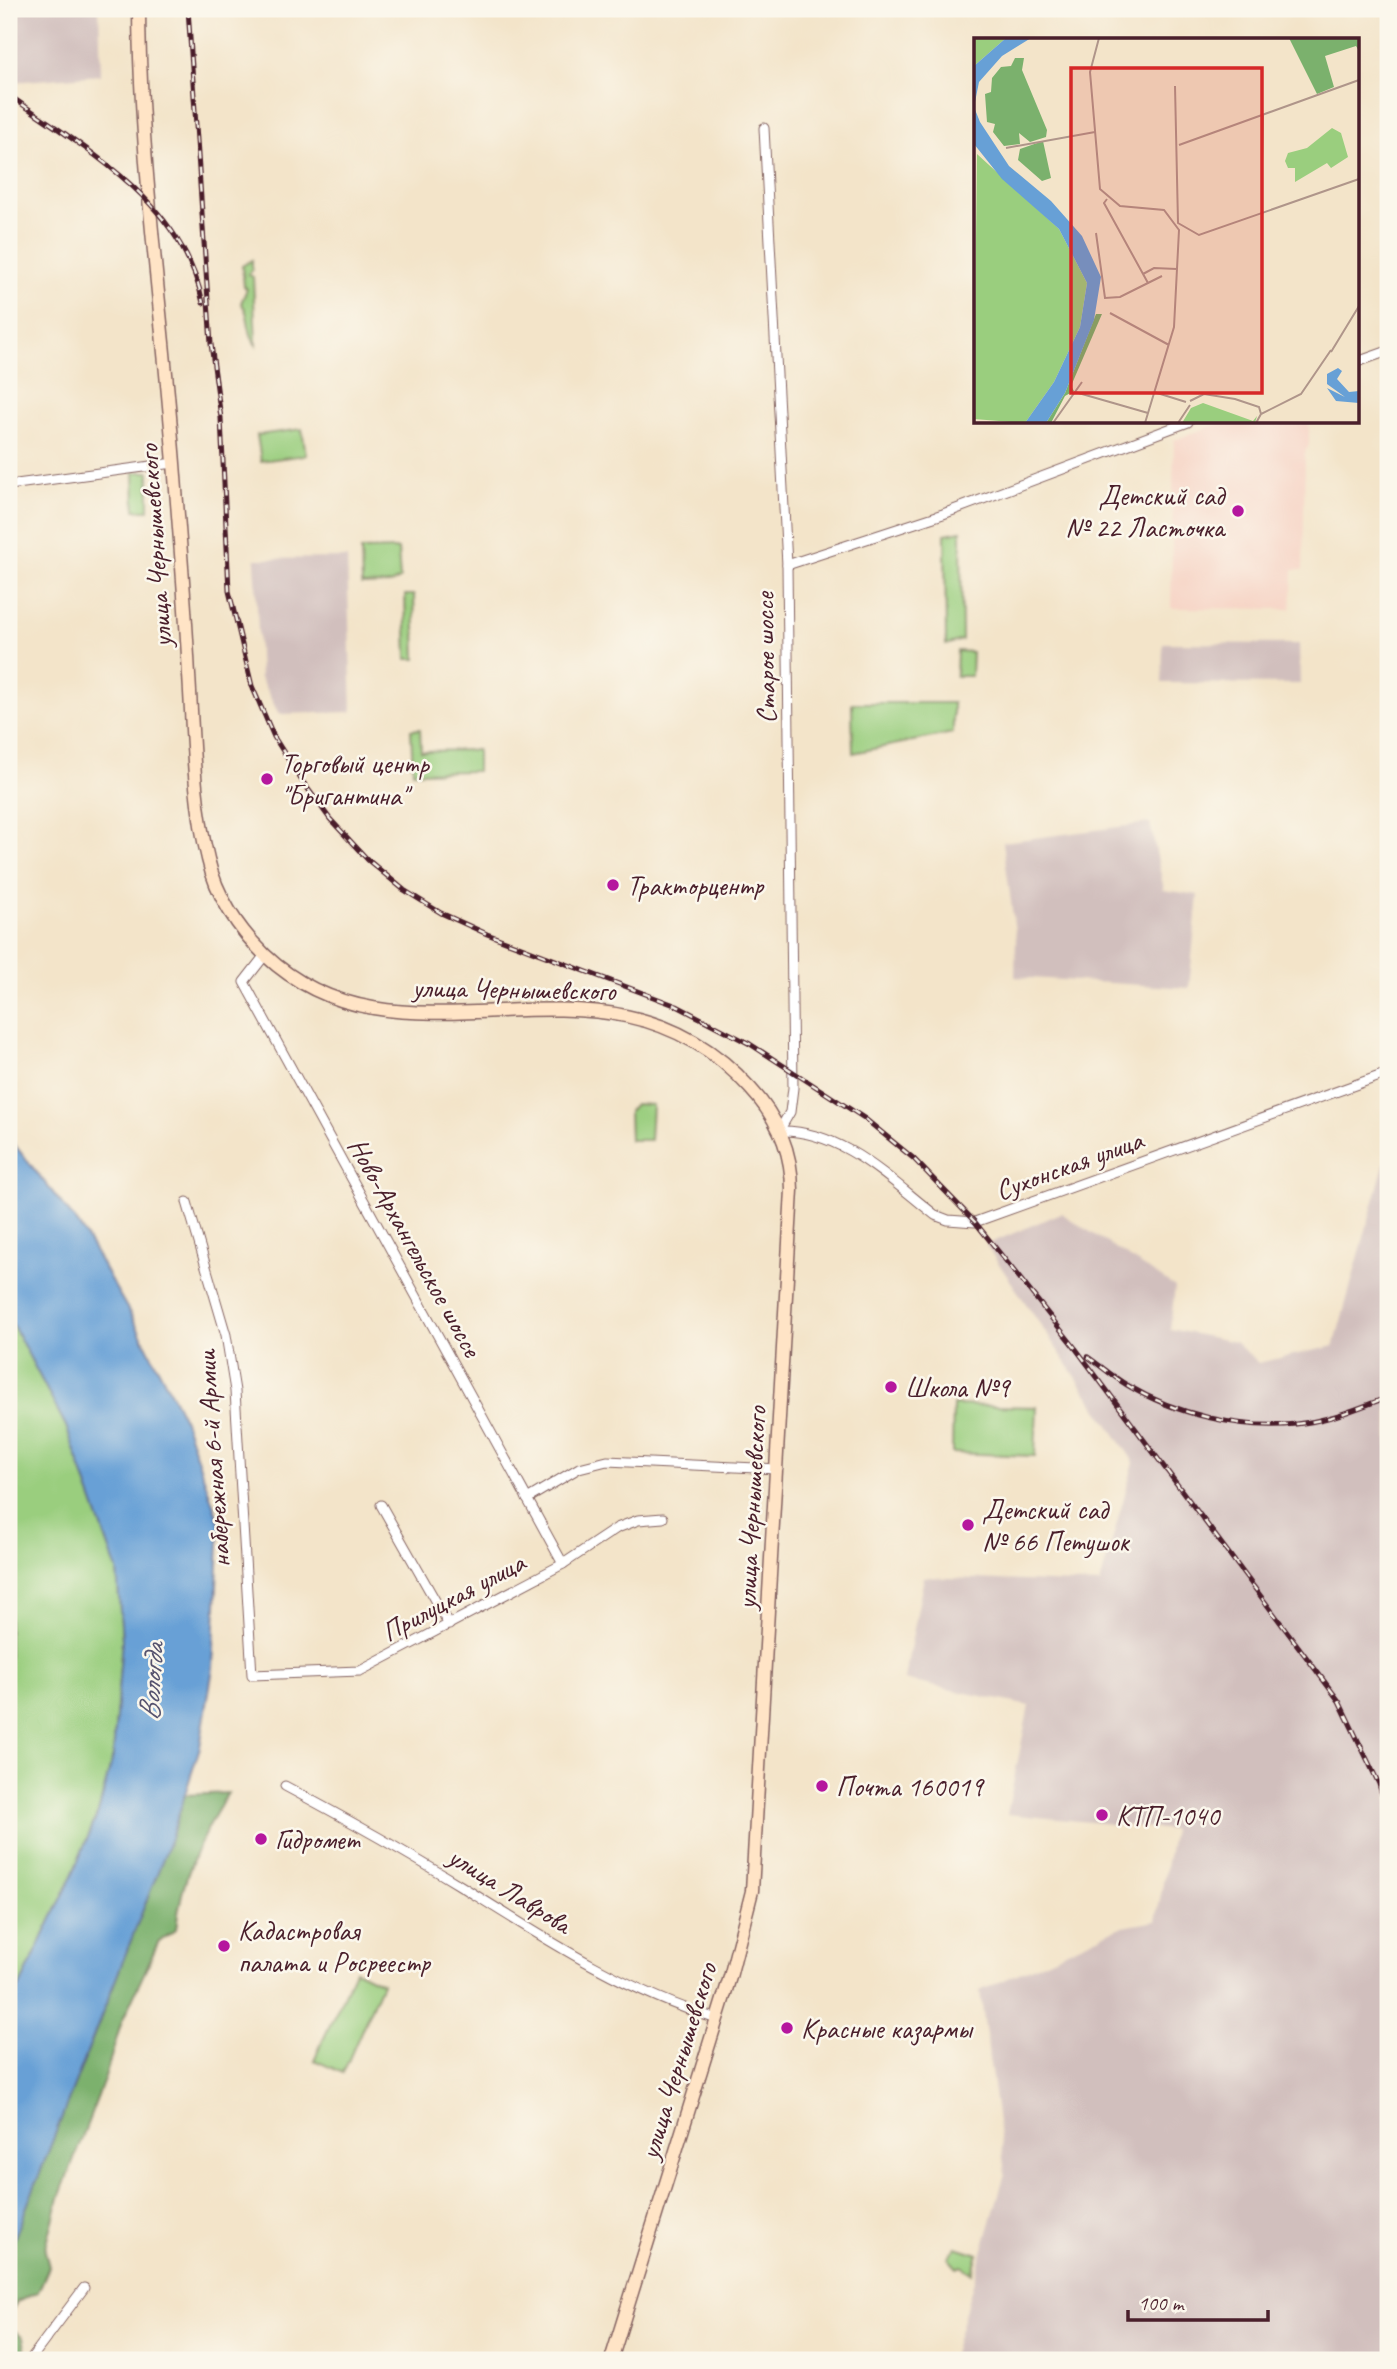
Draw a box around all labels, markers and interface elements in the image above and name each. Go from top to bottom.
inset map [974,38,1358,424]
street label: улица Чернышевского [130,441,180,651]
place label: Детский сад № 22 Ласточка [1065,478,1227,545]
marker: Детский сад № 22 Ласточка [1230,503,1246,519]
street label: Старое шоссе [746,590,784,724]
place label: Торговый центр "Бригантина" [281,746,430,813]
marker: Торговый центр "Бригантина" [259,771,275,787]
place label: Тракторцентр [627,868,764,903]
marker: Тракторцентр [605,877,621,893]
street label: улица Чернышевского [410,970,618,1008]
street label: Сухонская улица [990,1122,1149,1208]
street label: Ново-Архангельское шоссе [340,1131,491,1364]
street label: набережная 6-й Армии [188,1347,238,1569]
place label: Школа №9 [905,1370,1012,1405]
marker: Школа №9 [883,1379,899,1395]
street label: улица Чернышевского [728,1403,774,1612]
place label: Детский сад № 66 Петушок [982,1492,1131,1559]
marker: Детский сад № 66 Петушок [960,1517,976,1533]
street label: Прилуцкая улица [375,1544,532,1649]
water label: Вологда [129,1638,173,1722]
place label: Почта 160019 [836,1769,985,1804]
marker: Почта 160019 [814,1778,830,1794]
place label: КТП-1040 [1116,1798,1222,1833]
marker: КТП-1040 [1094,1807,1110,1823]
place label: Гидромет [275,1822,361,1857]
marker: Гидромет [253,1831,269,1847]
street label: улица Лаврова [440,1837,580,1943]
place label: Кадастровая палата и Росреестр [238,1913,431,1980]
marker: Кадастровая палата и Росреестр [216,1938,232,1954]
street label: улица Чернышевского [631,1957,725,2165]
place label: Красные казармы [801,2011,974,2046]
marker: Красные казармы [779,2020,795,2036]
scale bar [1128,2278,1268,2322]
text: 100 m [1138,2290,1185,2316]

